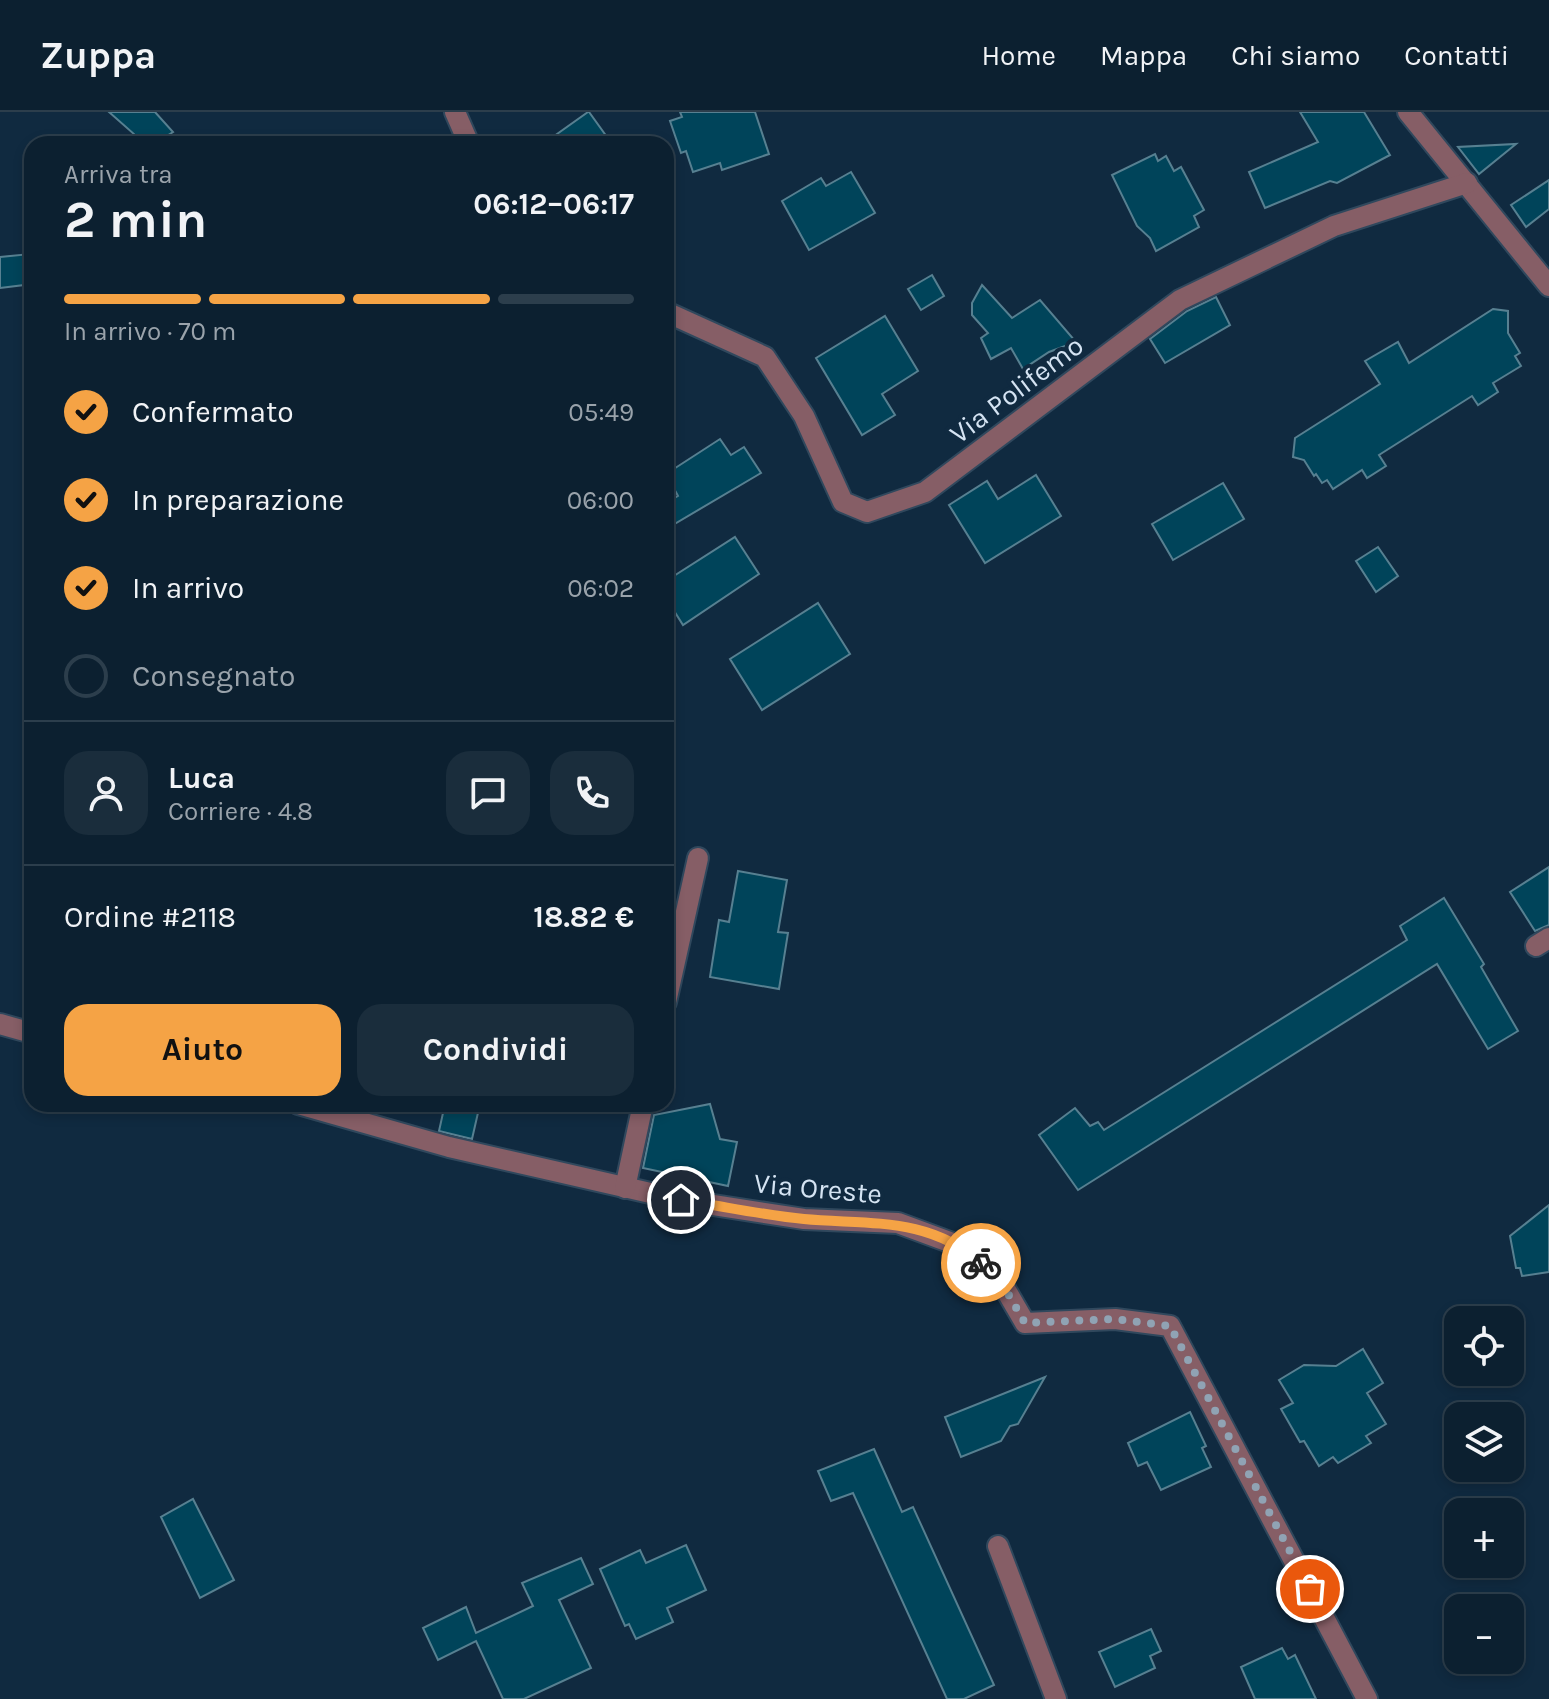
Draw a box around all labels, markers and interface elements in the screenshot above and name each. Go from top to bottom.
text: Zuppa [40,33,156,78]
text: Home [981,39,1056,72]
text: Mappa [1100,39,1187,72]
text: Chi siamo [1231,39,1360,72]
text: Contatti [1404,39,1509,72]
text: Arriva tra [64,159,173,190]
text: 06:12–06:17 [473,186,634,222]
text: 2 min [64,189,207,250]
text: In arrivo · 70 m [64,316,236,347]
street label: Via Polifemo [943,328,1090,450]
icon: check [64,390,108,434]
text: Confermato [132,394,294,430]
text: 05:49 [568,397,634,428]
icon: check [64,478,108,522]
text: In preparazione [132,482,344,518]
text: 06:00 [567,485,634,516]
icon: check [64,566,108,610]
text: In arrivo [132,570,244,606]
text: 06:02 [567,573,634,604]
text: Consegnato [132,658,295,694]
button: person [64,751,148,835]
button: chat [446,751,530,835]
button: phone [550,751,634,835]
text: Luca [168,760,235,796]
text: Corriere · 4.8 [168,796,313,827]
text: Ordine #2118 [64,899,236,935]
text: 18.82 € [533,899,634,935]
button: Aiuto [64,1004,341,1096]
button: Condividi [357,1004,634,1096]
pin [647,1166,715,1234]
street label: Via Oreste [753,1166,883,1211]
icon: home [659,1178,703,1222]
courier [941,1223,1021,1303]
icon: bike [959,1241,1003,1285]
map controls [1444,1306,1524,1674]
button: locate [1444,1306,1524,1386]
button: layers [1444,1402,1524,1482]
button: + [1444,1498,1524,1578]
pin [1276,1555,1344,1623]
icon: bag [1288,1567,1332,1611]
button: − [1444,1594,1524,1674]

